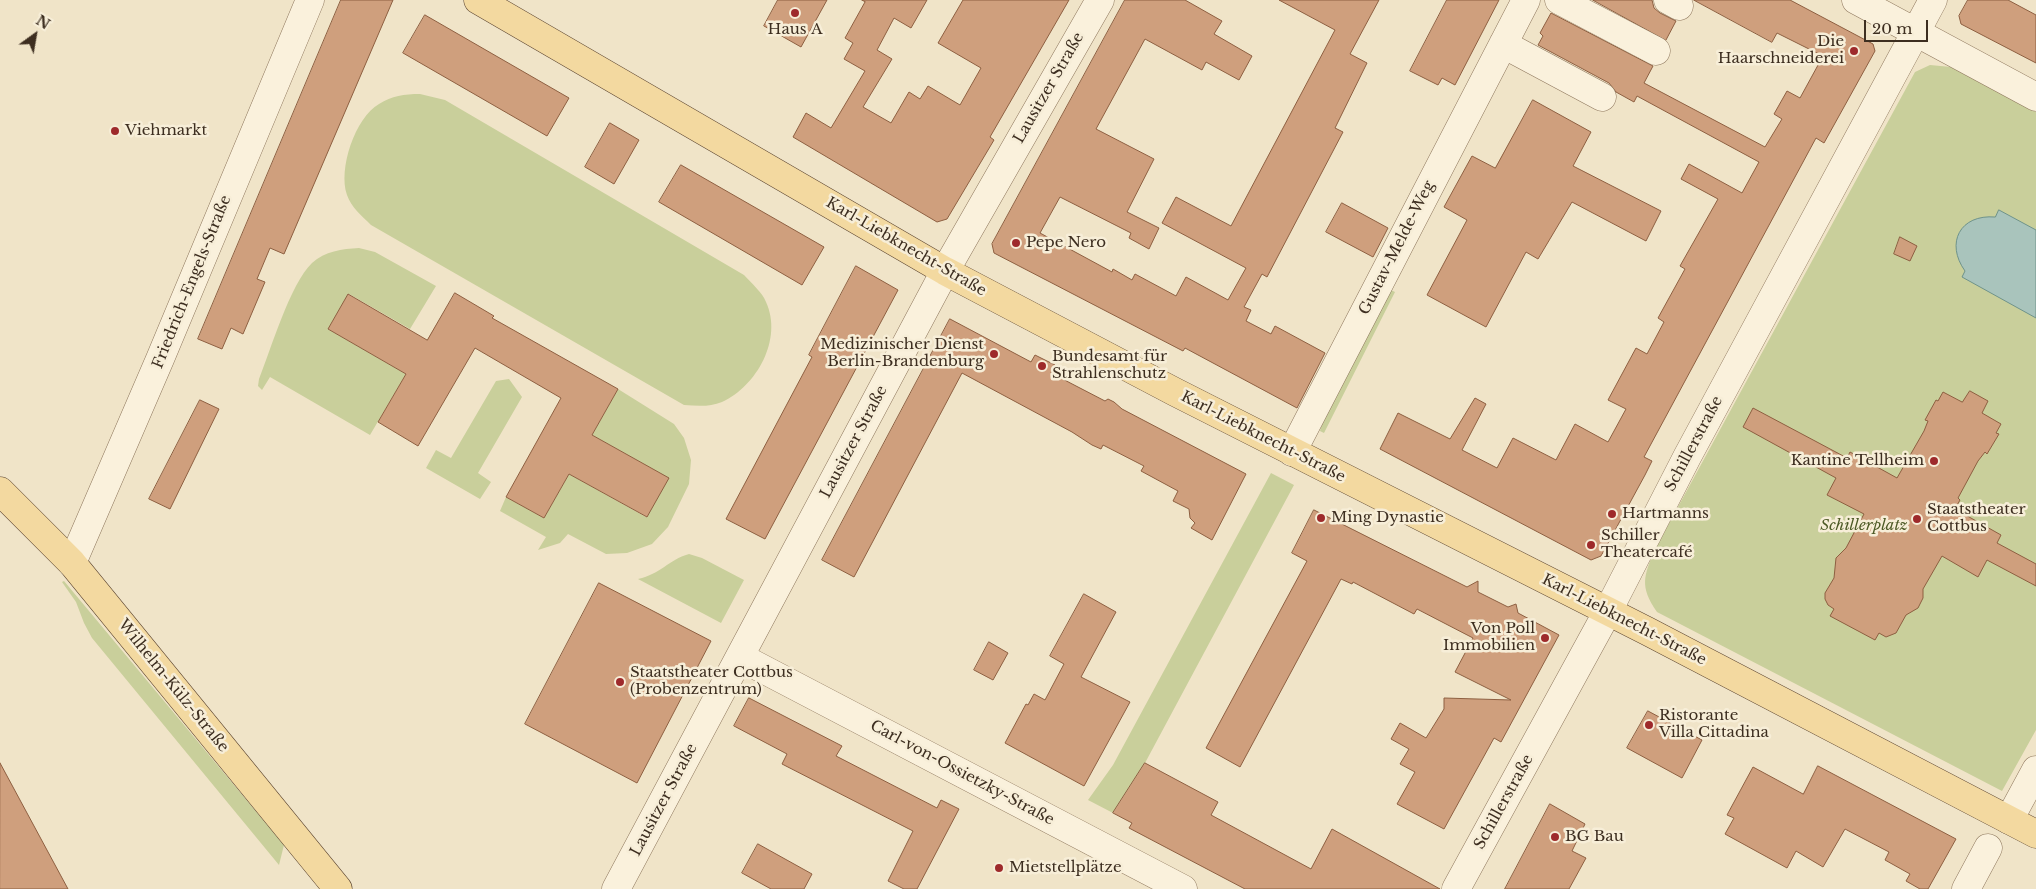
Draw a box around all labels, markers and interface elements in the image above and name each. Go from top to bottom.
marker: Haus A [789,7,801,19]
north arrow [10,10,60,60]
scale bar [1866,10,1930,42]
text: N [33,11,53,33]
text: 20 m [1872,19,1912,38]
place label: Haus A [768,21,822,39]
street label: Lausitzer Straße [1010,29,1088,147]
place label: Die Haarschneiderei [1718,33,1844,68]
marker: Die Haarschneiderei [1848,45,1860,57]
place label: Viehmarkt [125,122,207,140]
marker: Viehmarkt [109,125,121,137]
street label: Gustav-Melde-Weg [1355,178,1439,318]
street label: Friedrich-Engels-Straße [149,193,235,371]
street label: Karl-Liebknecht-Straße [823,194,989,300]
place label: Pepe Nero [1026,234,1106,252]
marker: Pepe Nero [1010,237,1022,249]
place label: Medizinischer Dienst Berlin-Brandenburg [820,336,984,371]
marker: Medizinischer Dienst Berlin-Brandenburg [988,348,1000,360]
place label: Bundesamt für Strahlenschutz [1052,348,1167,383]
marker: Bundesamt für Strahlenschutz [1036,360,1048,372]
street label: Lausitzer Straße [817,383,891,501]
street label: Karl-Liebknecht-Straße [1178,388,1348,486]
street label: Schillerstraße [1661,393,1727,495]
place label: Kantine Tellheim [1791,452,1924,470]
marker: Kantine Tellheim [1928,455,1940,467]
place label: Staatstheater Cottbus [1927,501,2026,536]
place label: Hartmanns [1622,505,1709,523]
marker: Hartmanns [1606,508,1618,520]
place label: Ming Dynastie [1331,509,1444,527]
marker: Ming Dynastie [1315,512,1327,524]
marker: Staatstheater Cottbus [1911,513,1923,525]
park label: Schillerplatz [1820,517,1908,535]
place label: Schiller Theatercafé [1601,527,1692,562]
marker: Schiller Theatercafé [1585,539,1597,551]
street label: Karl-Liebknecht-Straße [1539,571,1709,669]
street label: Wilhelm-Külz-Straße [114,616,232,756]
place label: Von Poll Immobilien [1443,620,1535,655]
marker: Von Poll Immobilien [1539,632,1551,644]
place label: Staatstheater Cottbus (Probenzentrum) [630,664,793,699]
marker: Staatstheater Cottbus (Probenzentrum) [614,676,626,688]
place label: Ristorante Villa Cittadina [1659,707,1769,742]
street label: Carl-von-Ossietzky-Straße [867,717,1057,829]
marker: Ristorante Villa Cittadina [1643,719,1655,731]
street label: Lausitzer Straße [627,741,701,859]
street label: Schillerstraße [1471,752,1537,852]
place label: BG Bau [1565,828,1624,846]
marker: BG Bau [1549,831,1561,843]
place label: Mietstellplätze [1009,859,1122,877]
marker: Mietstellplätze [993,862,1005,874]

